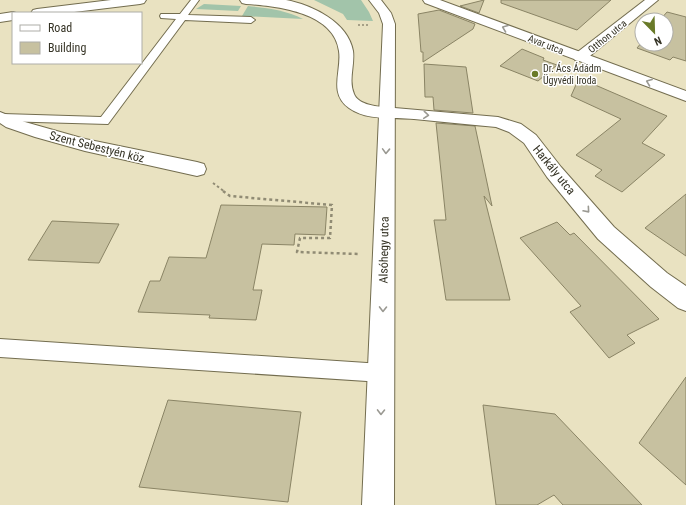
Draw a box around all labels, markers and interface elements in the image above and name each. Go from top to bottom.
legend [12,12,142,64]
north arrow [634,12,674,52]
street label: Otthon utca [586,17,629,55]
text: Road [48,21,72,35]
one-way arrow [501,25,508,33]
street label: Avar utca [527,33,565,56]
text: N [652,33,663,48]
text: Building [48,41,86,55]
place label: Dr. Ács Ádádm Ügyvédi Iroda [543,62,601,86]
marker: Dr. Ács Ádádm Ügyvédi Iroda [530,69,540,79]
one-way arrow [646,79,653,87]
one-way arrow [423,111,429,120]
street label: Szent Sebestyén köz [48,128,146,166]
street label: Harkály utca [530,143,578,198]
one-way arrow [382,148,390,154]
one-way arrow [582,206,589,213]
street label: Alsóhegy utca [376,216,392,284]
one-way arrow [379,306,387,312]
one-way arrow [376,409,385,415]

